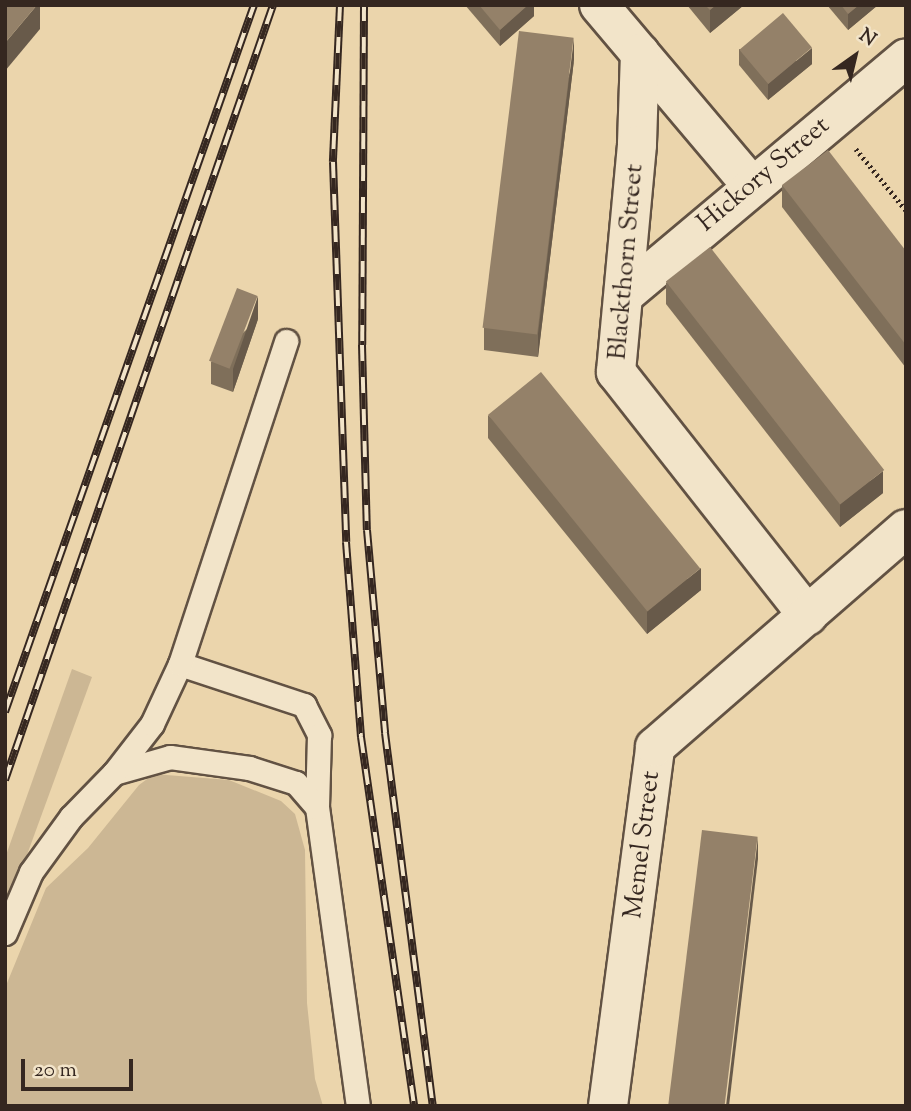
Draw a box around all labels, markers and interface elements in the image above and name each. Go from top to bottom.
north arrow [820,21,890,91]
text: N [853,23,881,54]
street label: Hickory Street [692,111,836,239]
street label: Blackthorn Street [603,163,651,361]
street label: Memel Street [618,769,668,921]
scale bar [24,1044,136,1088]
text: 20 m [34,1056,77,1086]

